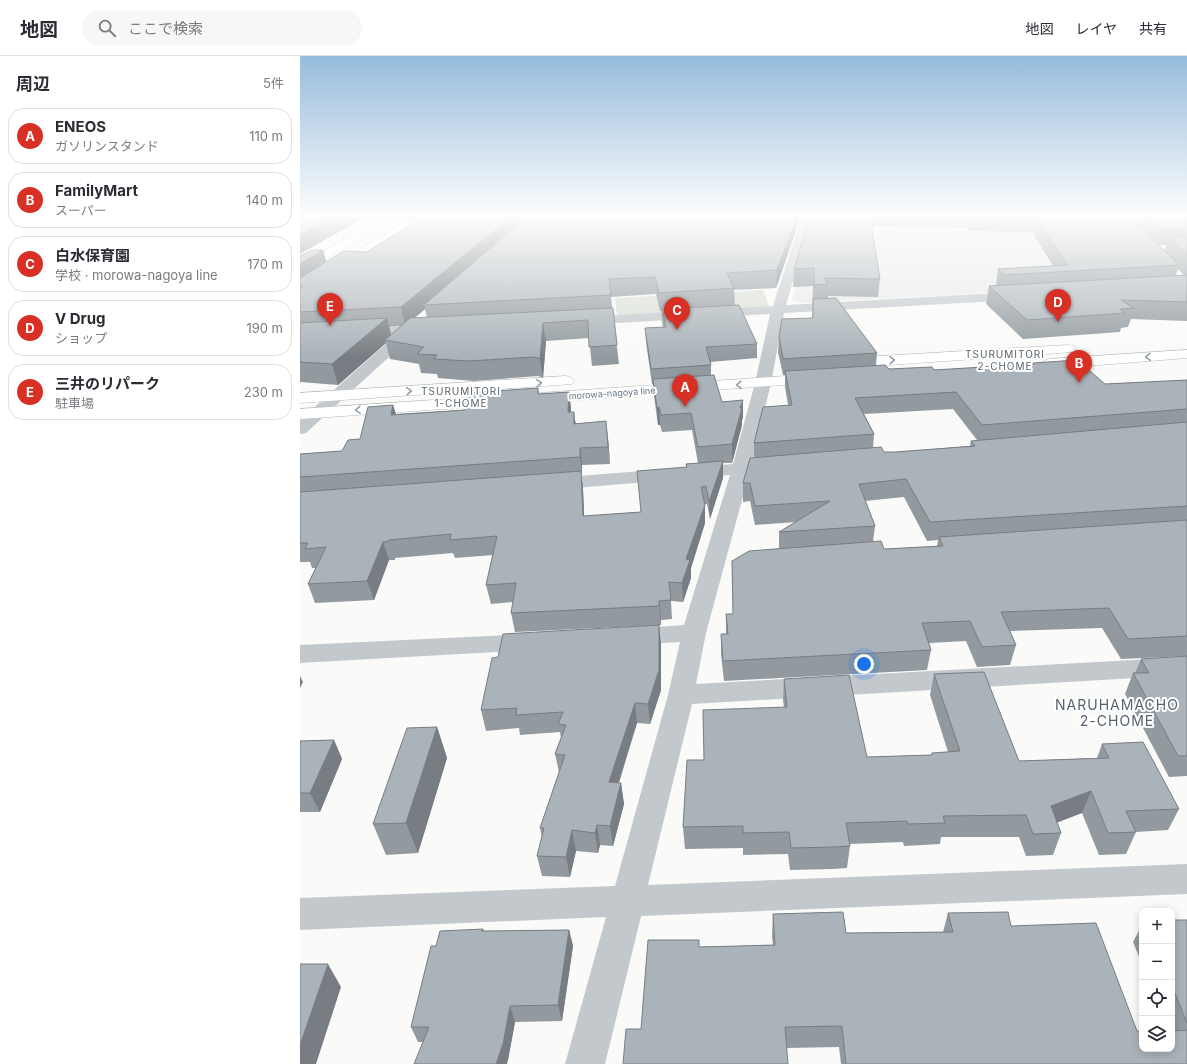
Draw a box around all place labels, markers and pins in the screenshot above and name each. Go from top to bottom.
pin: D [1045,289,1071,322]
pin: E [317,293,343,326]
pin: C [664,297,690,330]
pin: B [1066,350,1092,383]
pin: A [672,374,698,407]

